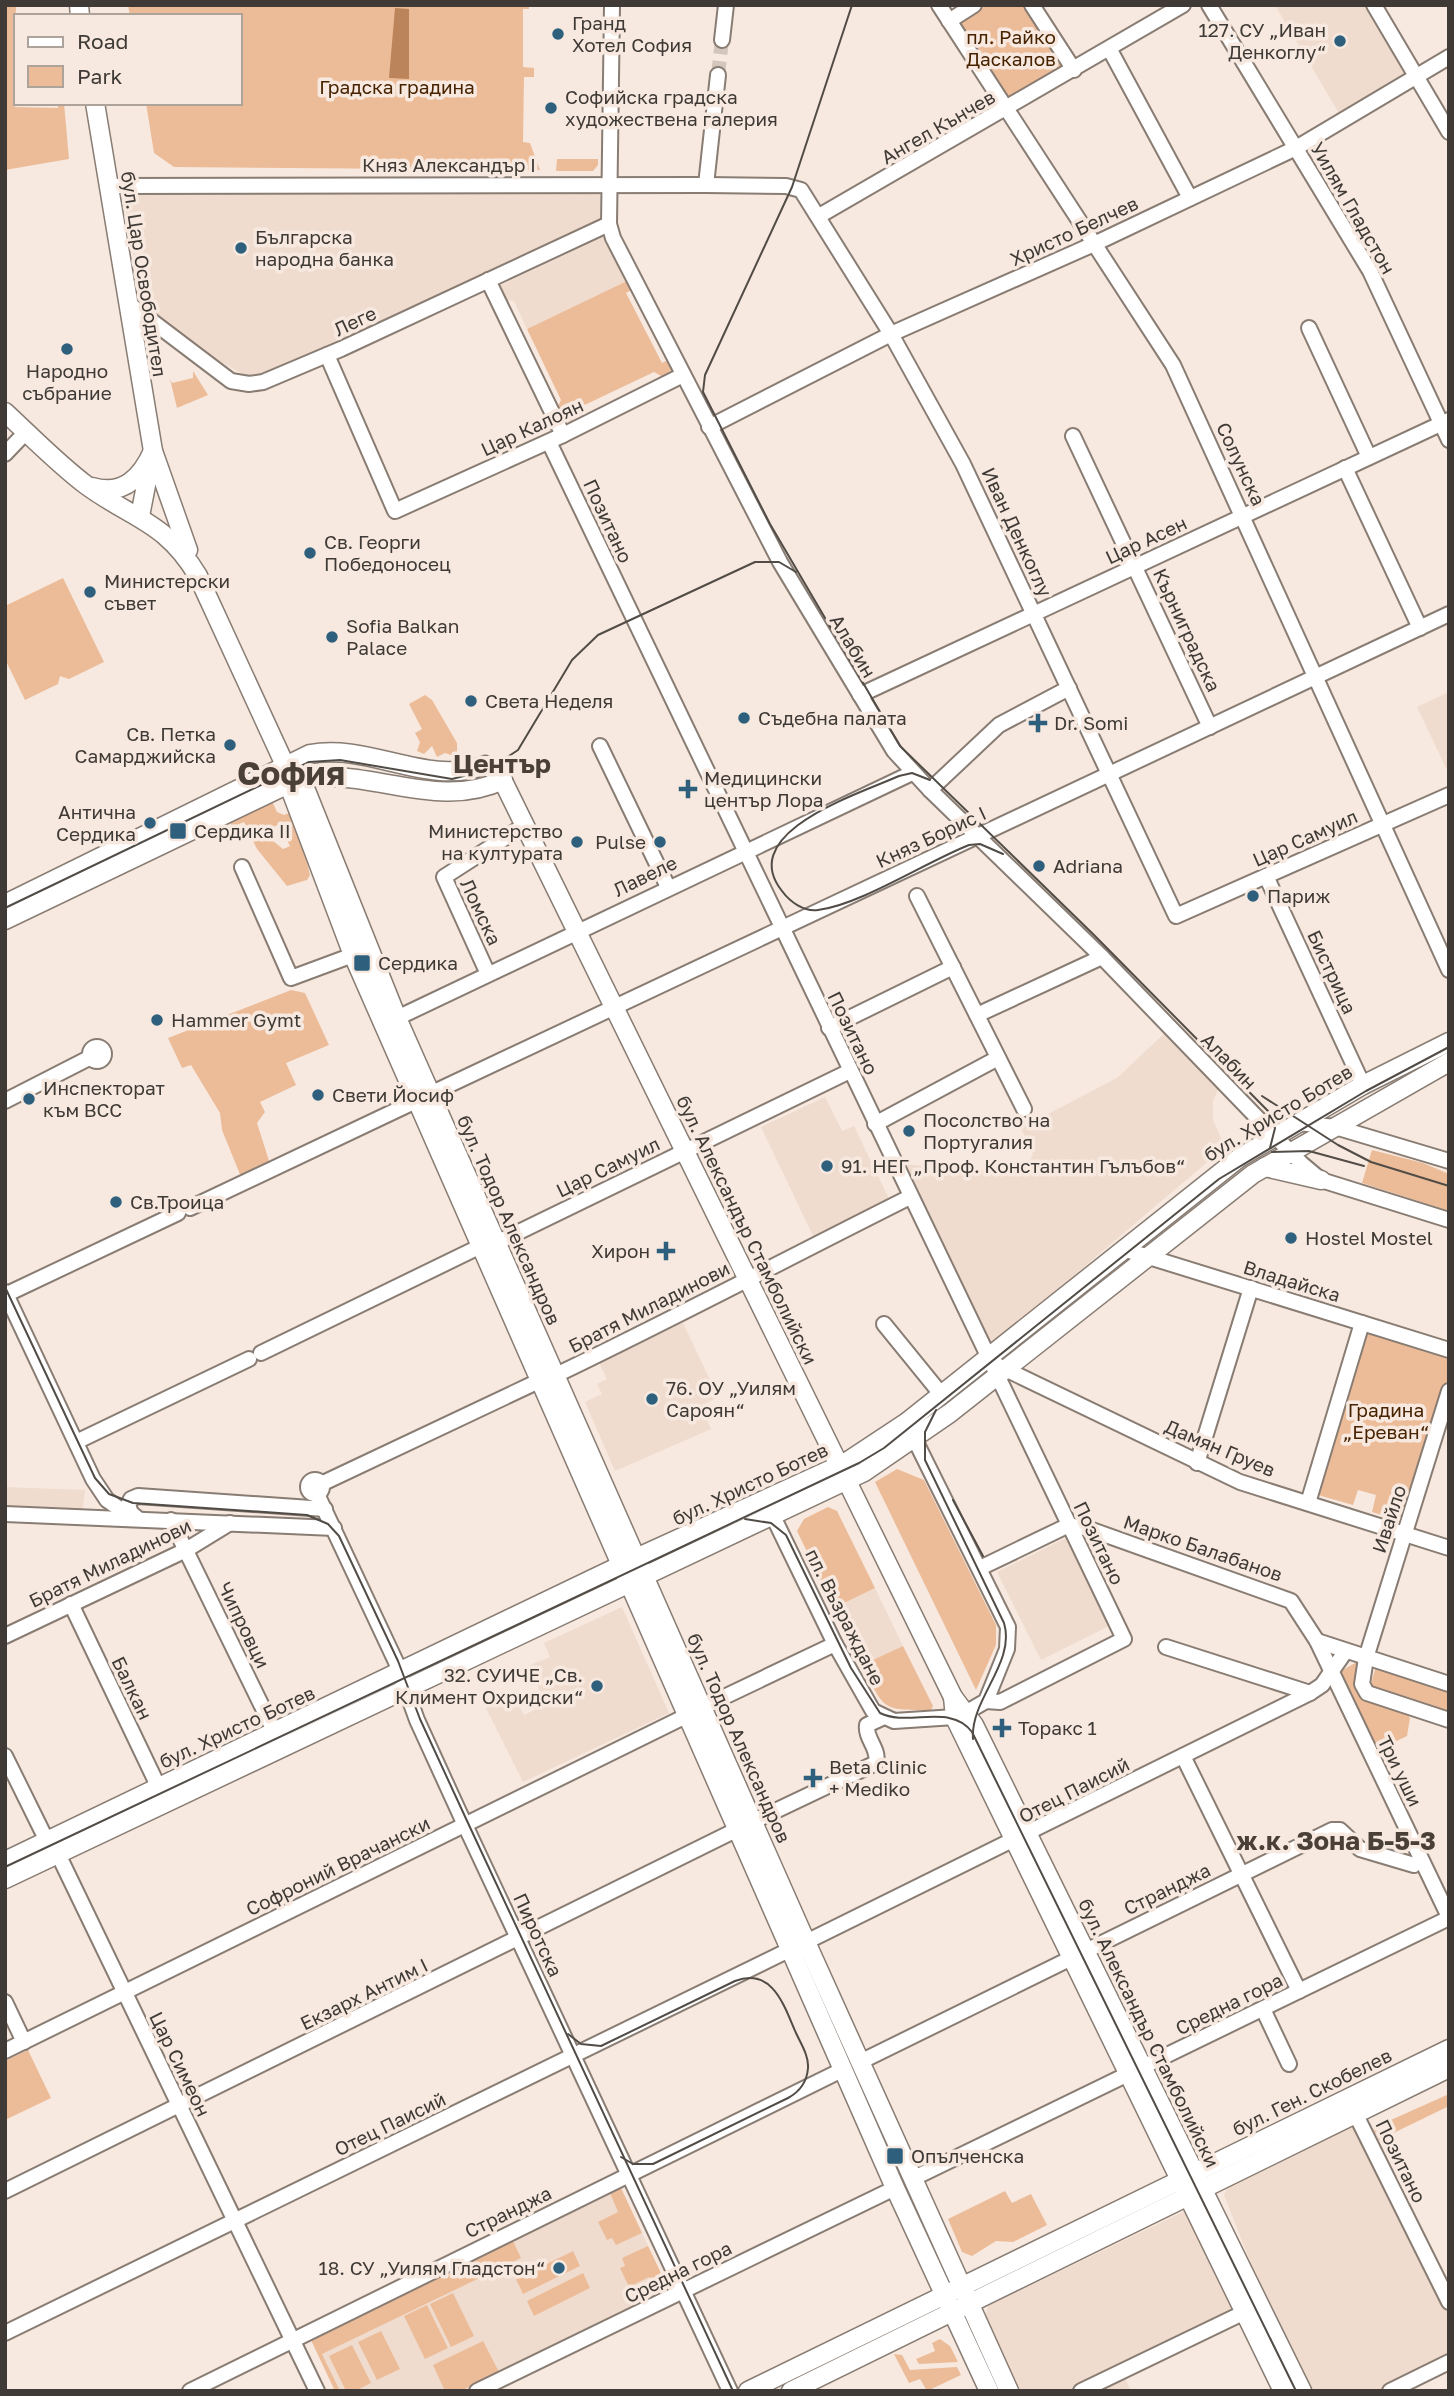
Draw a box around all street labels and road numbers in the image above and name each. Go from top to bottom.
street label: Ангел Кънчев [877,85,999,168]
street label: Уилям Гладстон [1306,138,1400,278]
street label: Княз Александър I [362,153,536,176]
street label: бул. Цар Освободител [117,170,172,378]
street label: Христо Белчев [1006,191,1141,270]
street label: Леге [330,301,380,340]
street label: Цар Калоян [477,393,587,460]
street label: Солунска [1212,418,1271,509]
street label: Иван Денкоглу [977,463,1058,601]
street label: Позитано [579,475,638,566]
street label: Цар Асен [1101,511,1190,568]
street label: Кърниградска [1149,564,1226,695]
street label: Алабин [826,610,881,681]
street label: Княз Борис I [872,801,989,872]
street label: Цар Самуил [1249,804,1361,871]
street label: Лавеле [609,850,680,901]
street label: Ломска [456,875,507,949]
street label: Бистрица [1303,926,1362,1017]
street label: Позитано [823,987,883,1078]
street label: Алабин [1197,1028,1262,1094]
street label: бул. Христо Ботев [1199,1059,1356,1166]
street label: бул. Александър Стамболийски [672,1092,823,1368]
street label: бул. Тодор Александров [453,1111,566,1328]
street label: Цар Самуил [552,1132,663,1202]
street label: Владайска [1241,1255,1343,1306]
street label: Братя Миладинови [564,1256,733,1357]
street label: Дамян Груев [1162,1414,1279,1481]
street label: бул. Христо Ботев [668,1437,831,1530]
street label: Ивайло [1367,1482,1410,1556]
street label: Позитано [1069,1497,1129,1588]
street label: Марко Балабанов [1121,1510,1286,1585]
street label: Братя Миладинови [25,1513,195,1612]
street label: пл. Възраждане [801,1545,890,1689]
street label: Чипровци [214,1578,275,1672]
street label: бул. Тодор Александров [683,1629,796,1846]
street label: Балкан [107,1652,158,1723]
street label: бул. Христо Ботев [155,1680,318,1773]
street label: Три уши [1374,1732,1427,1810]
street label: Отец Паисий [1015,1752,1133,1827]
street label: Софроний Врачански [242,1811,434,1920]
street label: Странджа [1120,1858,1214,1919]
street label: Пиротска [509,1889,568,1980]
street label: бул. Александър Стамболийски [1074,1895,1225,2171]
street label: Екзарх Антим I [296,1953,431,2034]
street label: Средна гора [1171,1968,1286,2039]
street label: Цар Симеон [145,2008,216,2120]
street label: бул. Ген. Скобелев [1228,2043,1395,2140]
street label: Отец Паисий [330,2087,449,2160]
street label: Позитано [1371,2115,1431,2206]
street label: Странджа [461,2181,555,2242]
street label: Средна гора [620,2236,735,2307]

